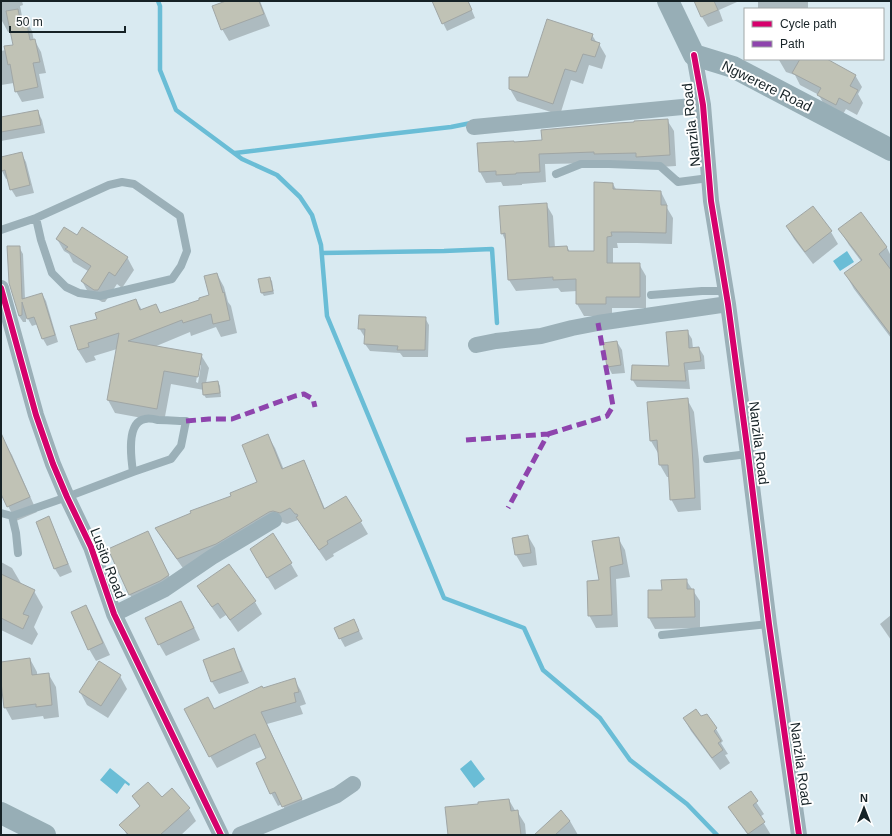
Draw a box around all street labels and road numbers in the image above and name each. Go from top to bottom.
street label: Ngwerere Road [719,57,815,115]
street label: Nanzila Road [679,82,703,168]
street label: Nanzila Road [746,400,772,486]
street label: Lusito Road [87,525,129,601]
street label: Nanzila Road [787,721,815,807]

